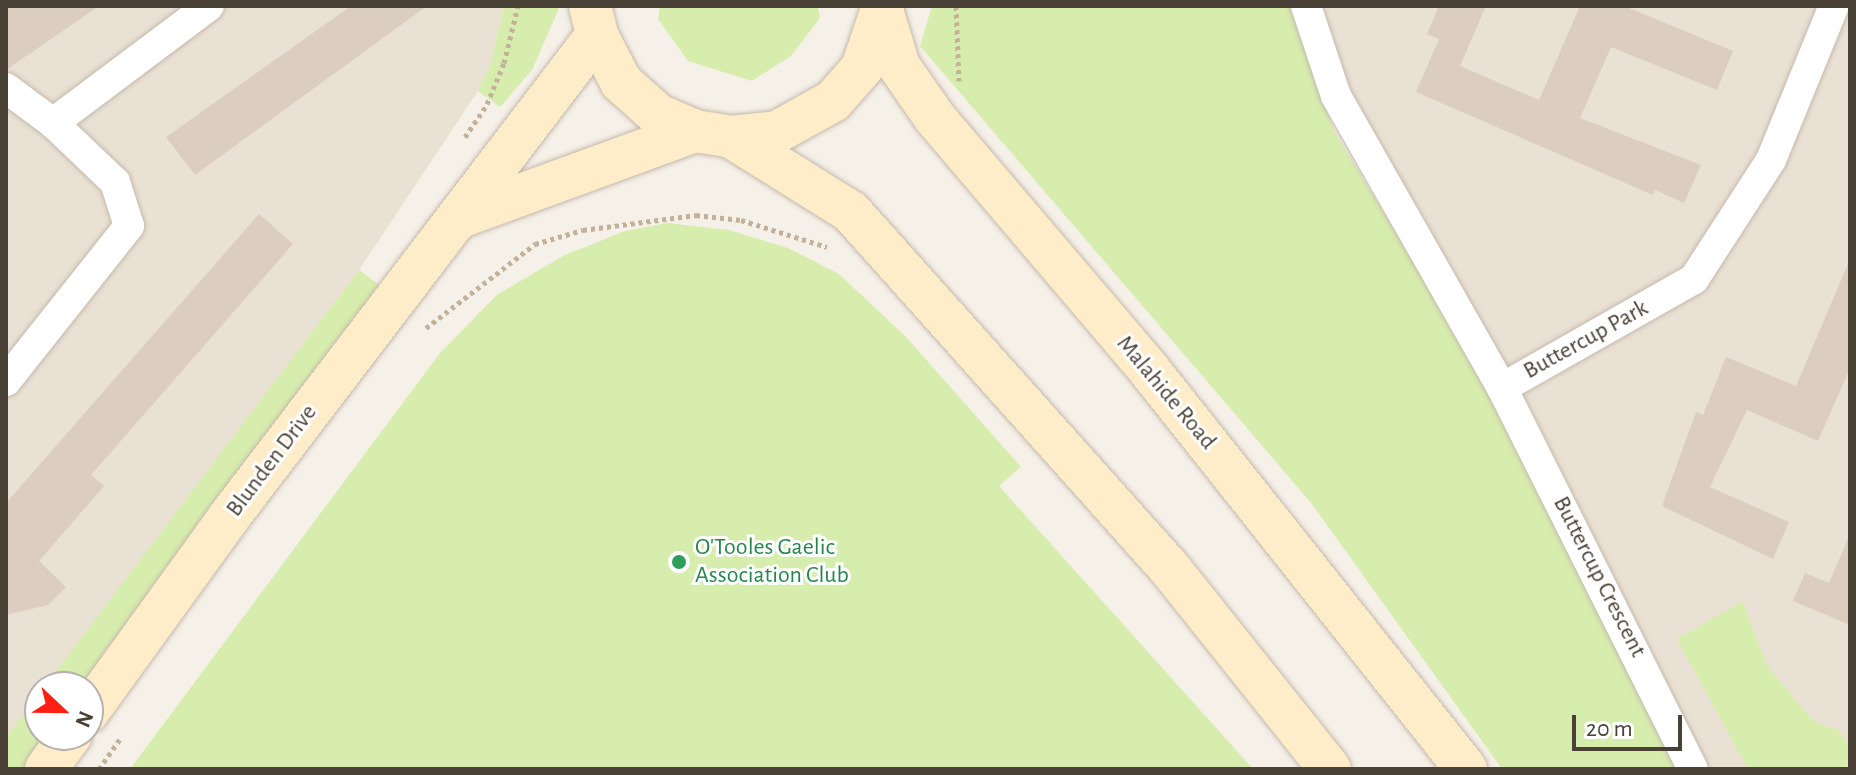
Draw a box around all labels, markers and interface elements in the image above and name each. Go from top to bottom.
street label: Buttercup Park [1519,294,1653,386]
street label: Malahide Road [1110,330,1222,456]
street label: Blunden Drive [220,399,324,523]
street label: Buttercup Crescent [1546,492,1652,662]
place label: O'Tooles Gaelic Association Club [695,534,849,590]
marker: O'Tooles Gaelic Association Club [670,553,688,571]
north arrow [24,671,104,751]
scale bar [1576,699,1686,749]
text: N [71,708,97,730]
text: 20 m [1586,717,1633,741]

